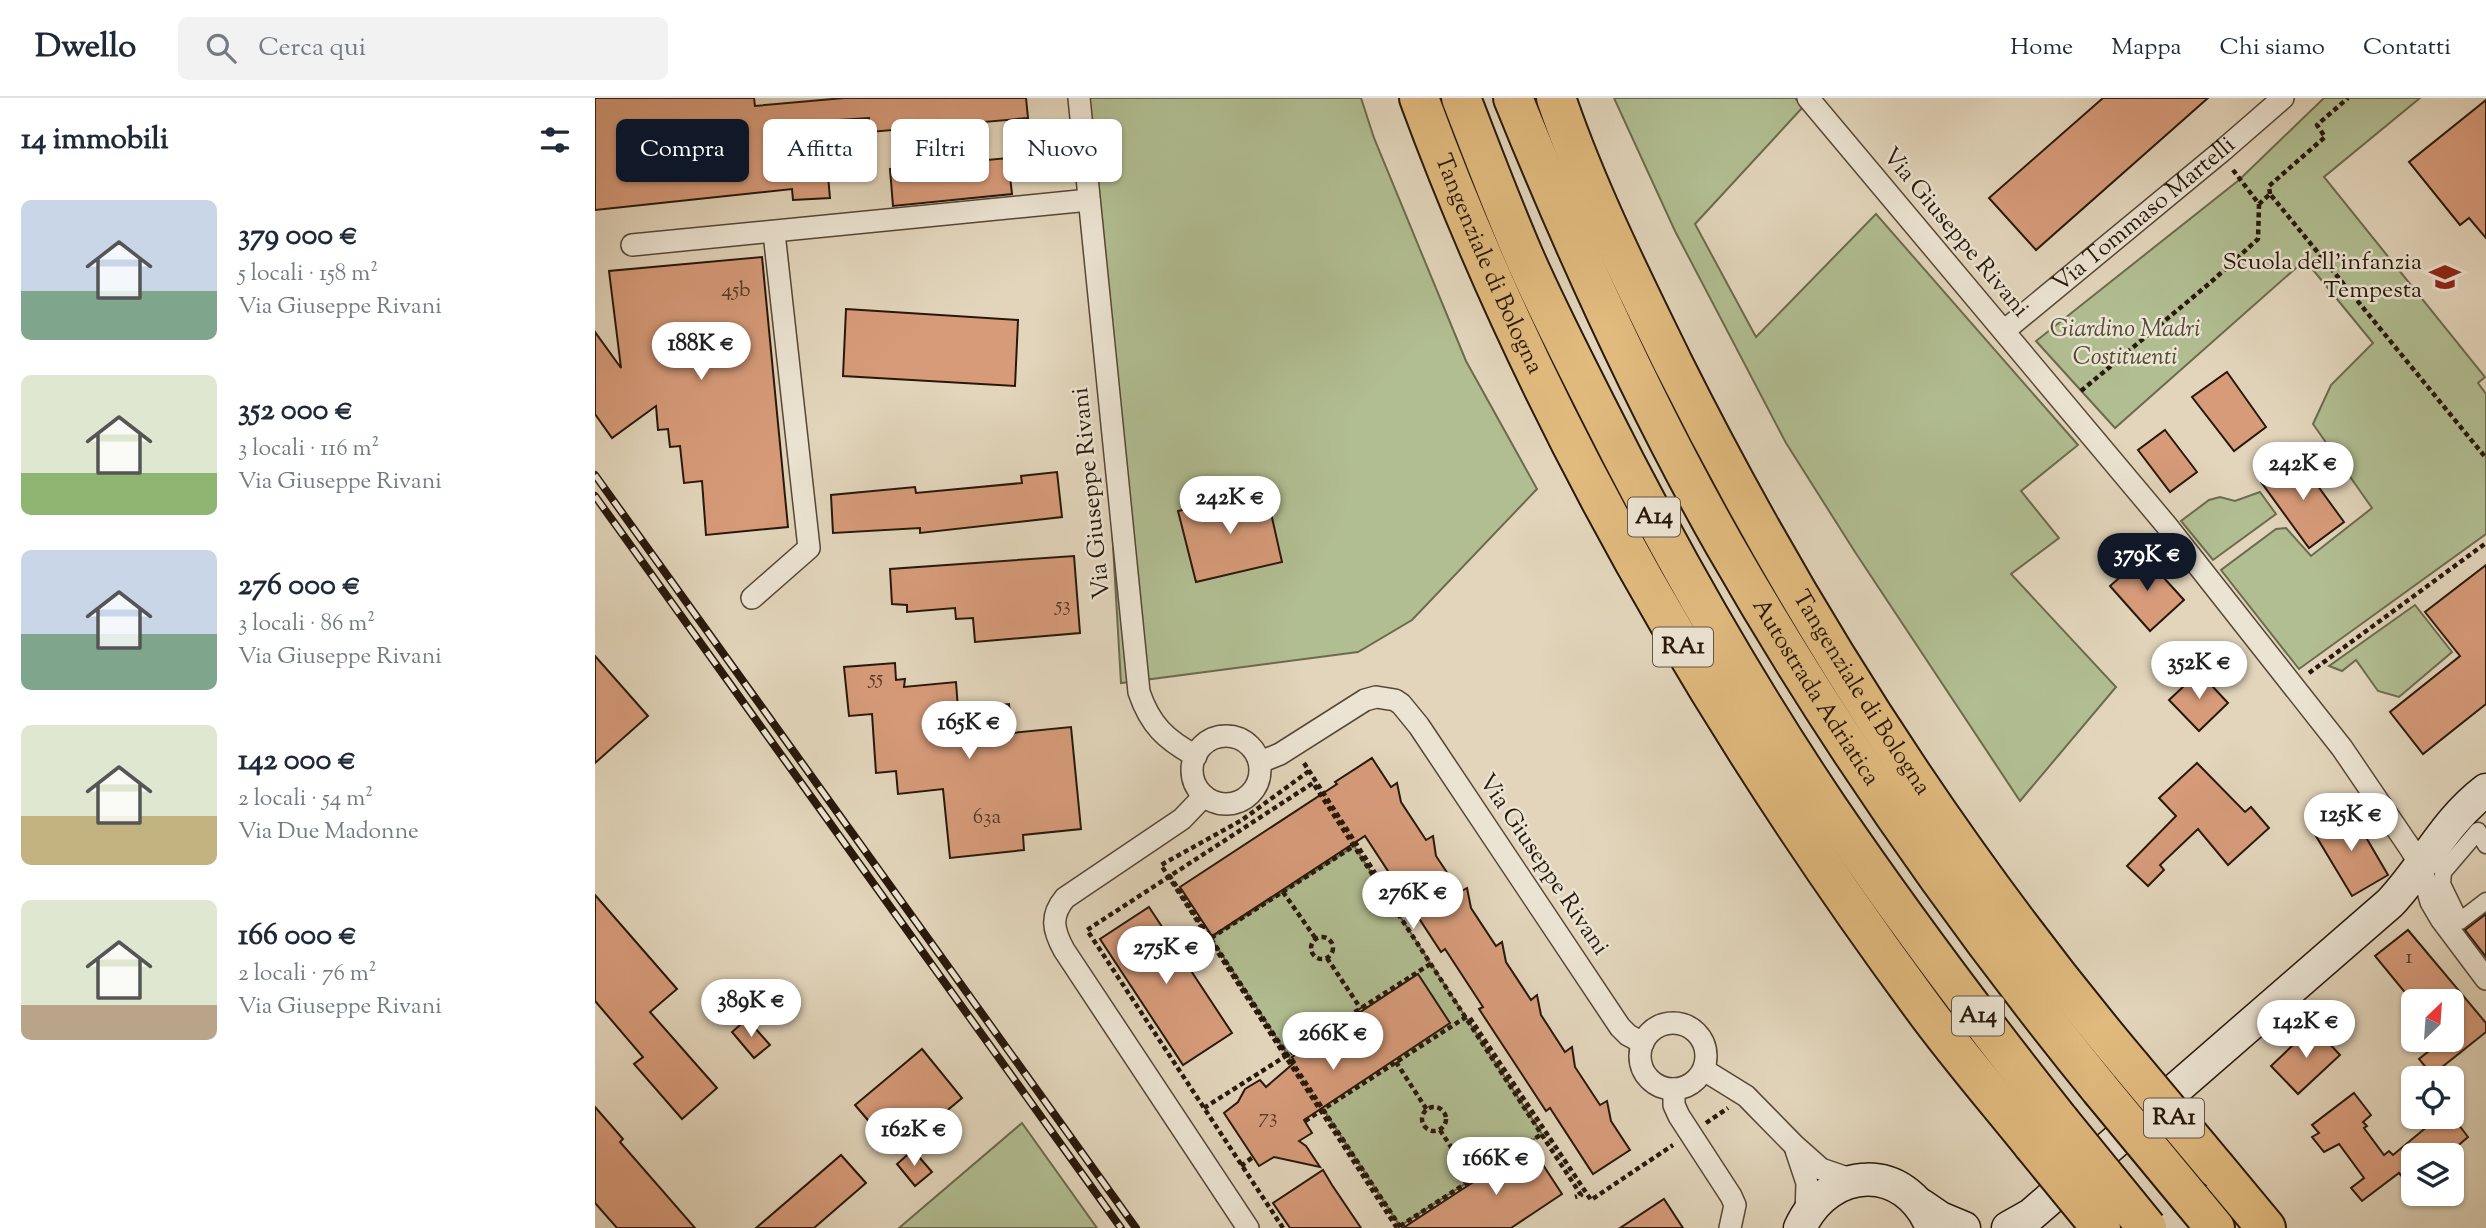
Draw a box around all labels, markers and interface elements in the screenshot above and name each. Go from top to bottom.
search box [178,17,668,80]
text: Dwello [35,24,136,72]
icon: search [202,29,240,67]
text: Cerca qui [258,30,366,67]
text: Home [2010,31,2073,65]
text: Mappa [2111,31,2182,65]
text: Chi siamo [2220,31,2325,65]
text: Contatti [2363,31,2451,65]
text: 14 immobili [21,119,168,162]
chip: Compra [616,119,749,182]
chip: Affitta [763,119,877,182]
chip: Filtri [891,119,989,182]
chip: Nuovo [1003,119,1122,182]
icon: filters [536,121,574,159]
street label: Via Tommaso Martelli [2045,129,2244,301]
street label: Via Giuseppe Rivani [1874,141,2037,326]
street label: Tangenziale di Bologna [1425,149,1551,380]
text: 379 000 € [238,215,358,258]
icon: home [77,228,161,312]
place label: Scuola dell'infanzia Tempesta [2223,246,2422,308]
text: 5 locali · 158 m² [238,258,378,291]
school or university icon: Scuola dell'infanzia Tempesta [2428,260,2462,294]
house number: 45b [721,276,751,306]
text: Via Giuseppe Rivani [238,291,442,324]
park label: Giardino Madri Costituenti [2050,313,2200,375]
pin: 188K € [644,322,758,382]
text: 188K € [668,328,734,361]
street label: Via Giuseppe Rivani [1064,385,1120,601]
text: 352 000 € [238,390,353,433]
icon: home [77,403,161,487]
text: 3 locali · 116 m² [238,433,379,466]
pin: 242K € [2246,442,2360,502]
text: 242K € [2269,448,2337,481]
text: Via Giuseppe Rivani [238,466,442,499]
pin: 242K € [1173,476,1287,536]
text: 242K € [1196,482,1264,515]
road number: A14 [1628,498,1680,536]
pin: 379K € [2090,533,2204,593]
text: 379K € [2113,539,2181,572]
text: 276 000 € [238,565,361,608]
icon: home [77,578,161,662]
street label: Tangenziale di Bologna [1783,584,1939,803]
house number: 53 [1054,591,1071,621]
street label: Autostrada Adriatica [1743,592,1887,793]
text: 3 locali · 86 m² [238,608,375,641]
road number: RA1 [1653,628,1713,666]
text: Via Giuseppe Rivani [238,641,442,674]
pin: 352K € [2142,642,2256,701]
text: 352K € [2167,647,2231,680]
house number: 55 [868,664,883,694]
pin: 165K € [912,702,1026,761]
text: 165K € [938,707,1000,740]
text: 142 000 € [238,740,356,783]
icon: home [77,753,161,837]
street label: Via Giuseppe Rivani [1469,767,1617,963]
text: 2 locali · 54 m² [238,783,373,816]
pin: 125K € [2294,794,2408,853]
text: 125K € [2320,799,2382,832]
house number: 63a [973,803,1002,833]
text: Via Due Madonne [238,816,419,849]
pin: 276K € [1356,872,1470,931]
text: 276K € [1378,877,1448,910]
text: 166 000 € [238,915,357,958]
pin: 275K € [1109,926,1223,986]
icon: home [77,928,161,1012]
text: 275K € [1133,932,1199,965]
house number: 1 [2405,943,2413,973]
text: 2 locali · 76 m² [238,958,377,991]
pin: 389K € [694,979,808,1039]
text: 389K € [717,985,785,1018]
north arrow [2401,989,2464,1052]
map controls [2401,989,2464,1206]
text: Via Giuseppe Rivani [238,991,442,1024]
road number: A14 [1952,996,2004,1035]
pin: 142K € [2249,1000,2363,1060]
text: 142K € [2273,1006,2339,1039]
pin: 266K € [1276,1012,1390,1072]
text: 266K € [1298,1018,1368,1051]
button: locate [2401,1066,2464,1129]
road number: RA1 [2144,1099,2204,1138]
house number: 73 [1258,1103,1278,1133]
pin: 162K € [857,1108,971,1168]
text: 162K € [881,1114,947,1147]
pin: 166K € [1439,1138,1553,1197]
text: 166K € [1463,1143,1529,1176]
button: layers [2401,1143,2464,1206]

